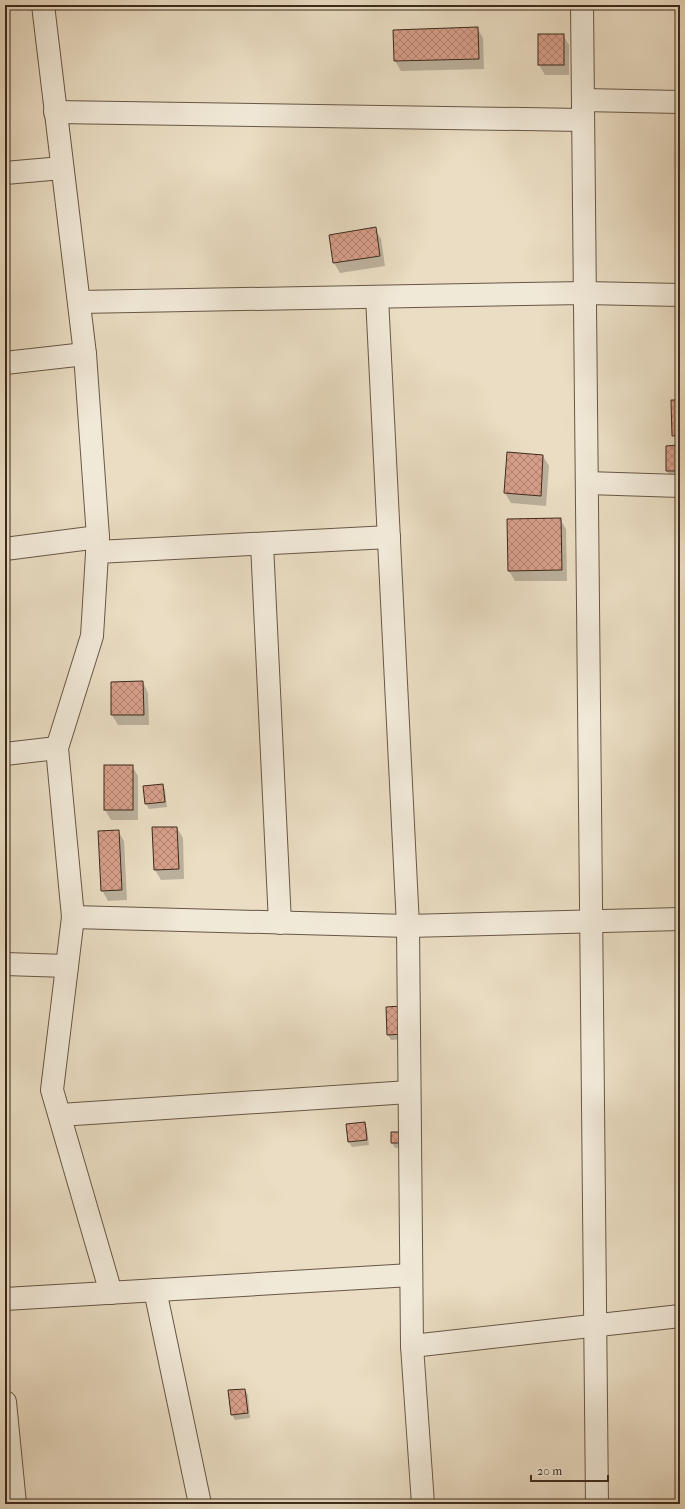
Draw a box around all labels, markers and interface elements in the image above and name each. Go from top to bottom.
scale bar [531,1457,608,1483]
text: 20 m [537,1464,562,1478]

